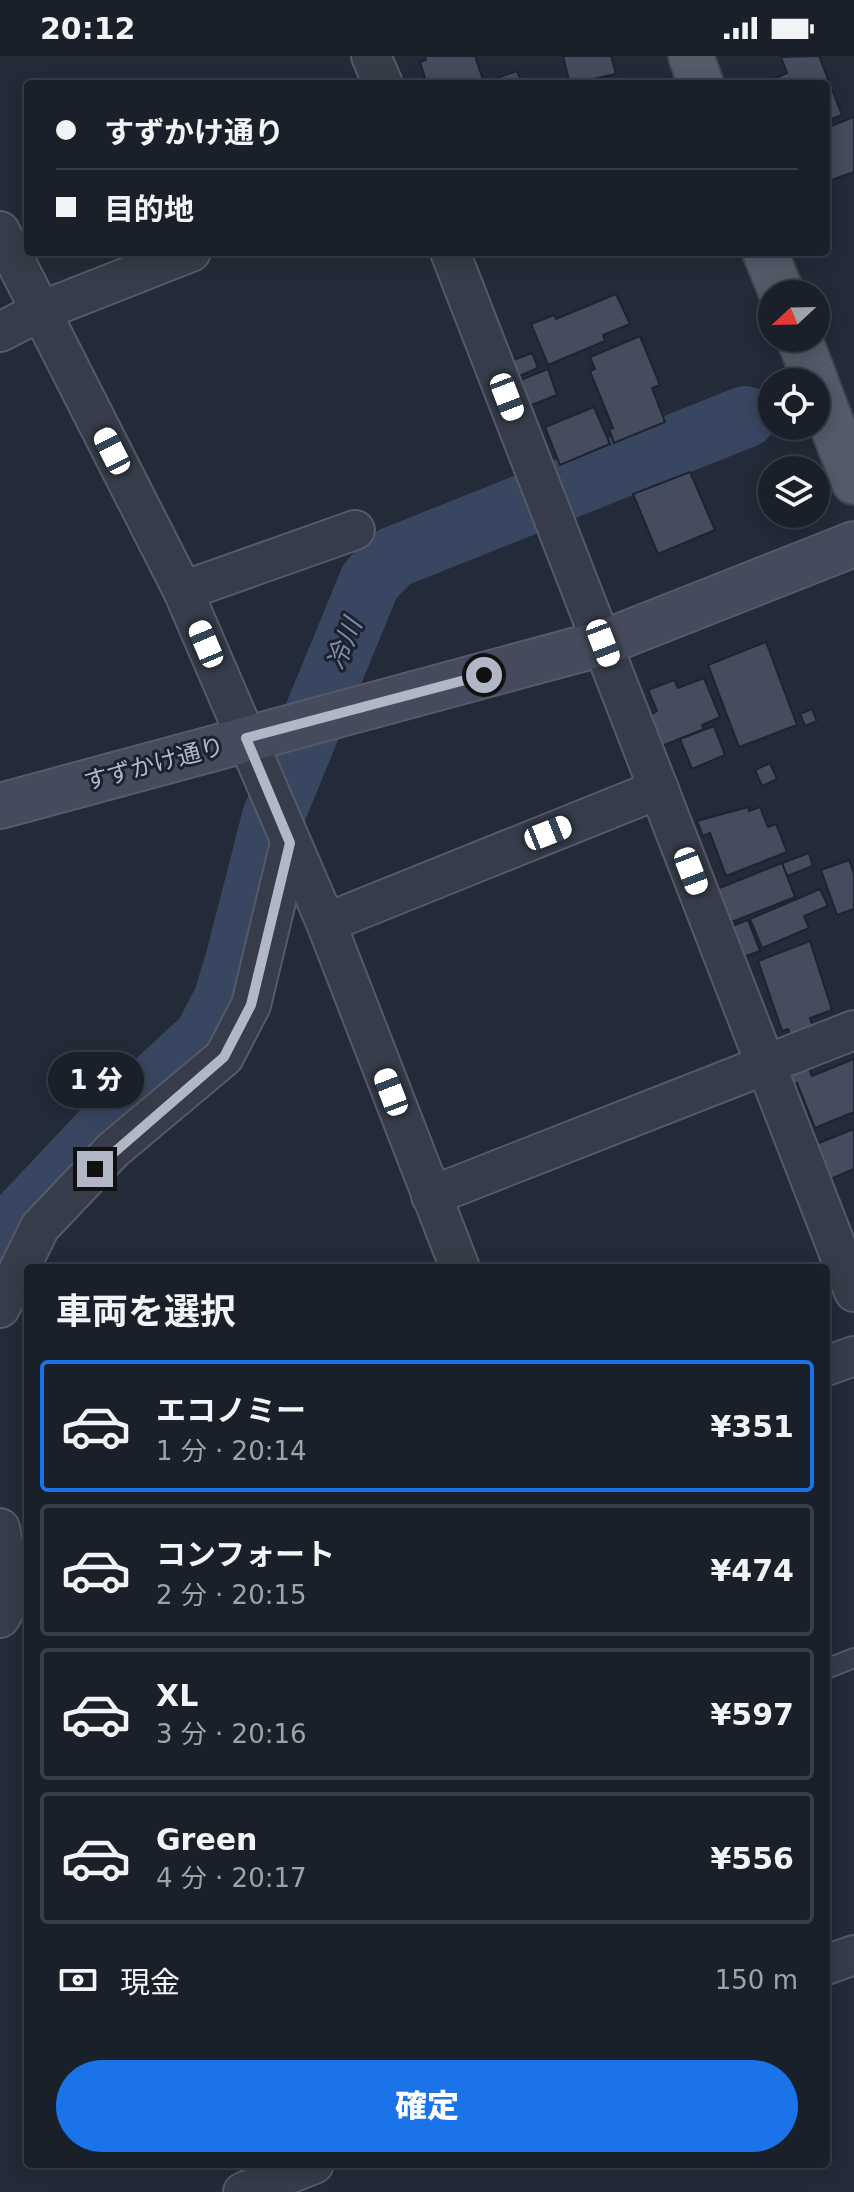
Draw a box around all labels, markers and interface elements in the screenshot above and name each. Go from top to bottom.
text: 20:12 [40,11,136,46]
text: すずかけ通り [104,115,284,150]
text: 目的地 [104,192,194,227]
north arrow [758,280,830,352]
map controls [758,280,830,528]
button: locate [758,368,830,440]
car [487,370,527,424]
car [90,424,134,478]
button: layers [758,456,830,528]
water label: 冷川 [320,611,369,674]
car [583,616,623,670]
car [186,617,226,671]
route start [466,657,502,693]
street label: すずかけ通り [81,732,227,796]
car [521,813,575,853]
car [671,844,711,898]
callout: 1 分 [47,1053,143,1109]
text: 1 分 [69,1065,123,1095]
car [371,1065,411,1119]
route end [77,1151,113,1187]
text: 車両を選択 [56,1291,236,1332]
icon: car [60,1390,132,1462]
text: エコノミー [156,1393,306,1428]
text: ¥351 [711,1409,794,1444]
text: 1 分 · 20:14 [156,1436,307,1466]
icon: car [60,1534,132,1606]
text: コンフォート [156,1537,335,1572]
text: ¥474 [711,1553,794,1588]
text: 2 分 · 20:15 [156,1580,307,1610]
icon: car [60,1678,132,1750]
text: XL [156,1678,198,1713]
text: ¥597 [711,1697,794,1732]
text: 3 分 · 20:16 [156,1719,307,1749]
icon: car [60,1822,132,1894]
text: Green [156,1822,257,1857]
text: ¥556 [711,1841,794,1876]
text: 4 分 · 20:17 [156,1863,307,1893]
icon: cash [56,1958,100,2002]
text: 現金 [120,1965,180,2000]
text: 150 m [715,1965,798,1995]
button: 確定 [56,2060,798,2152]

